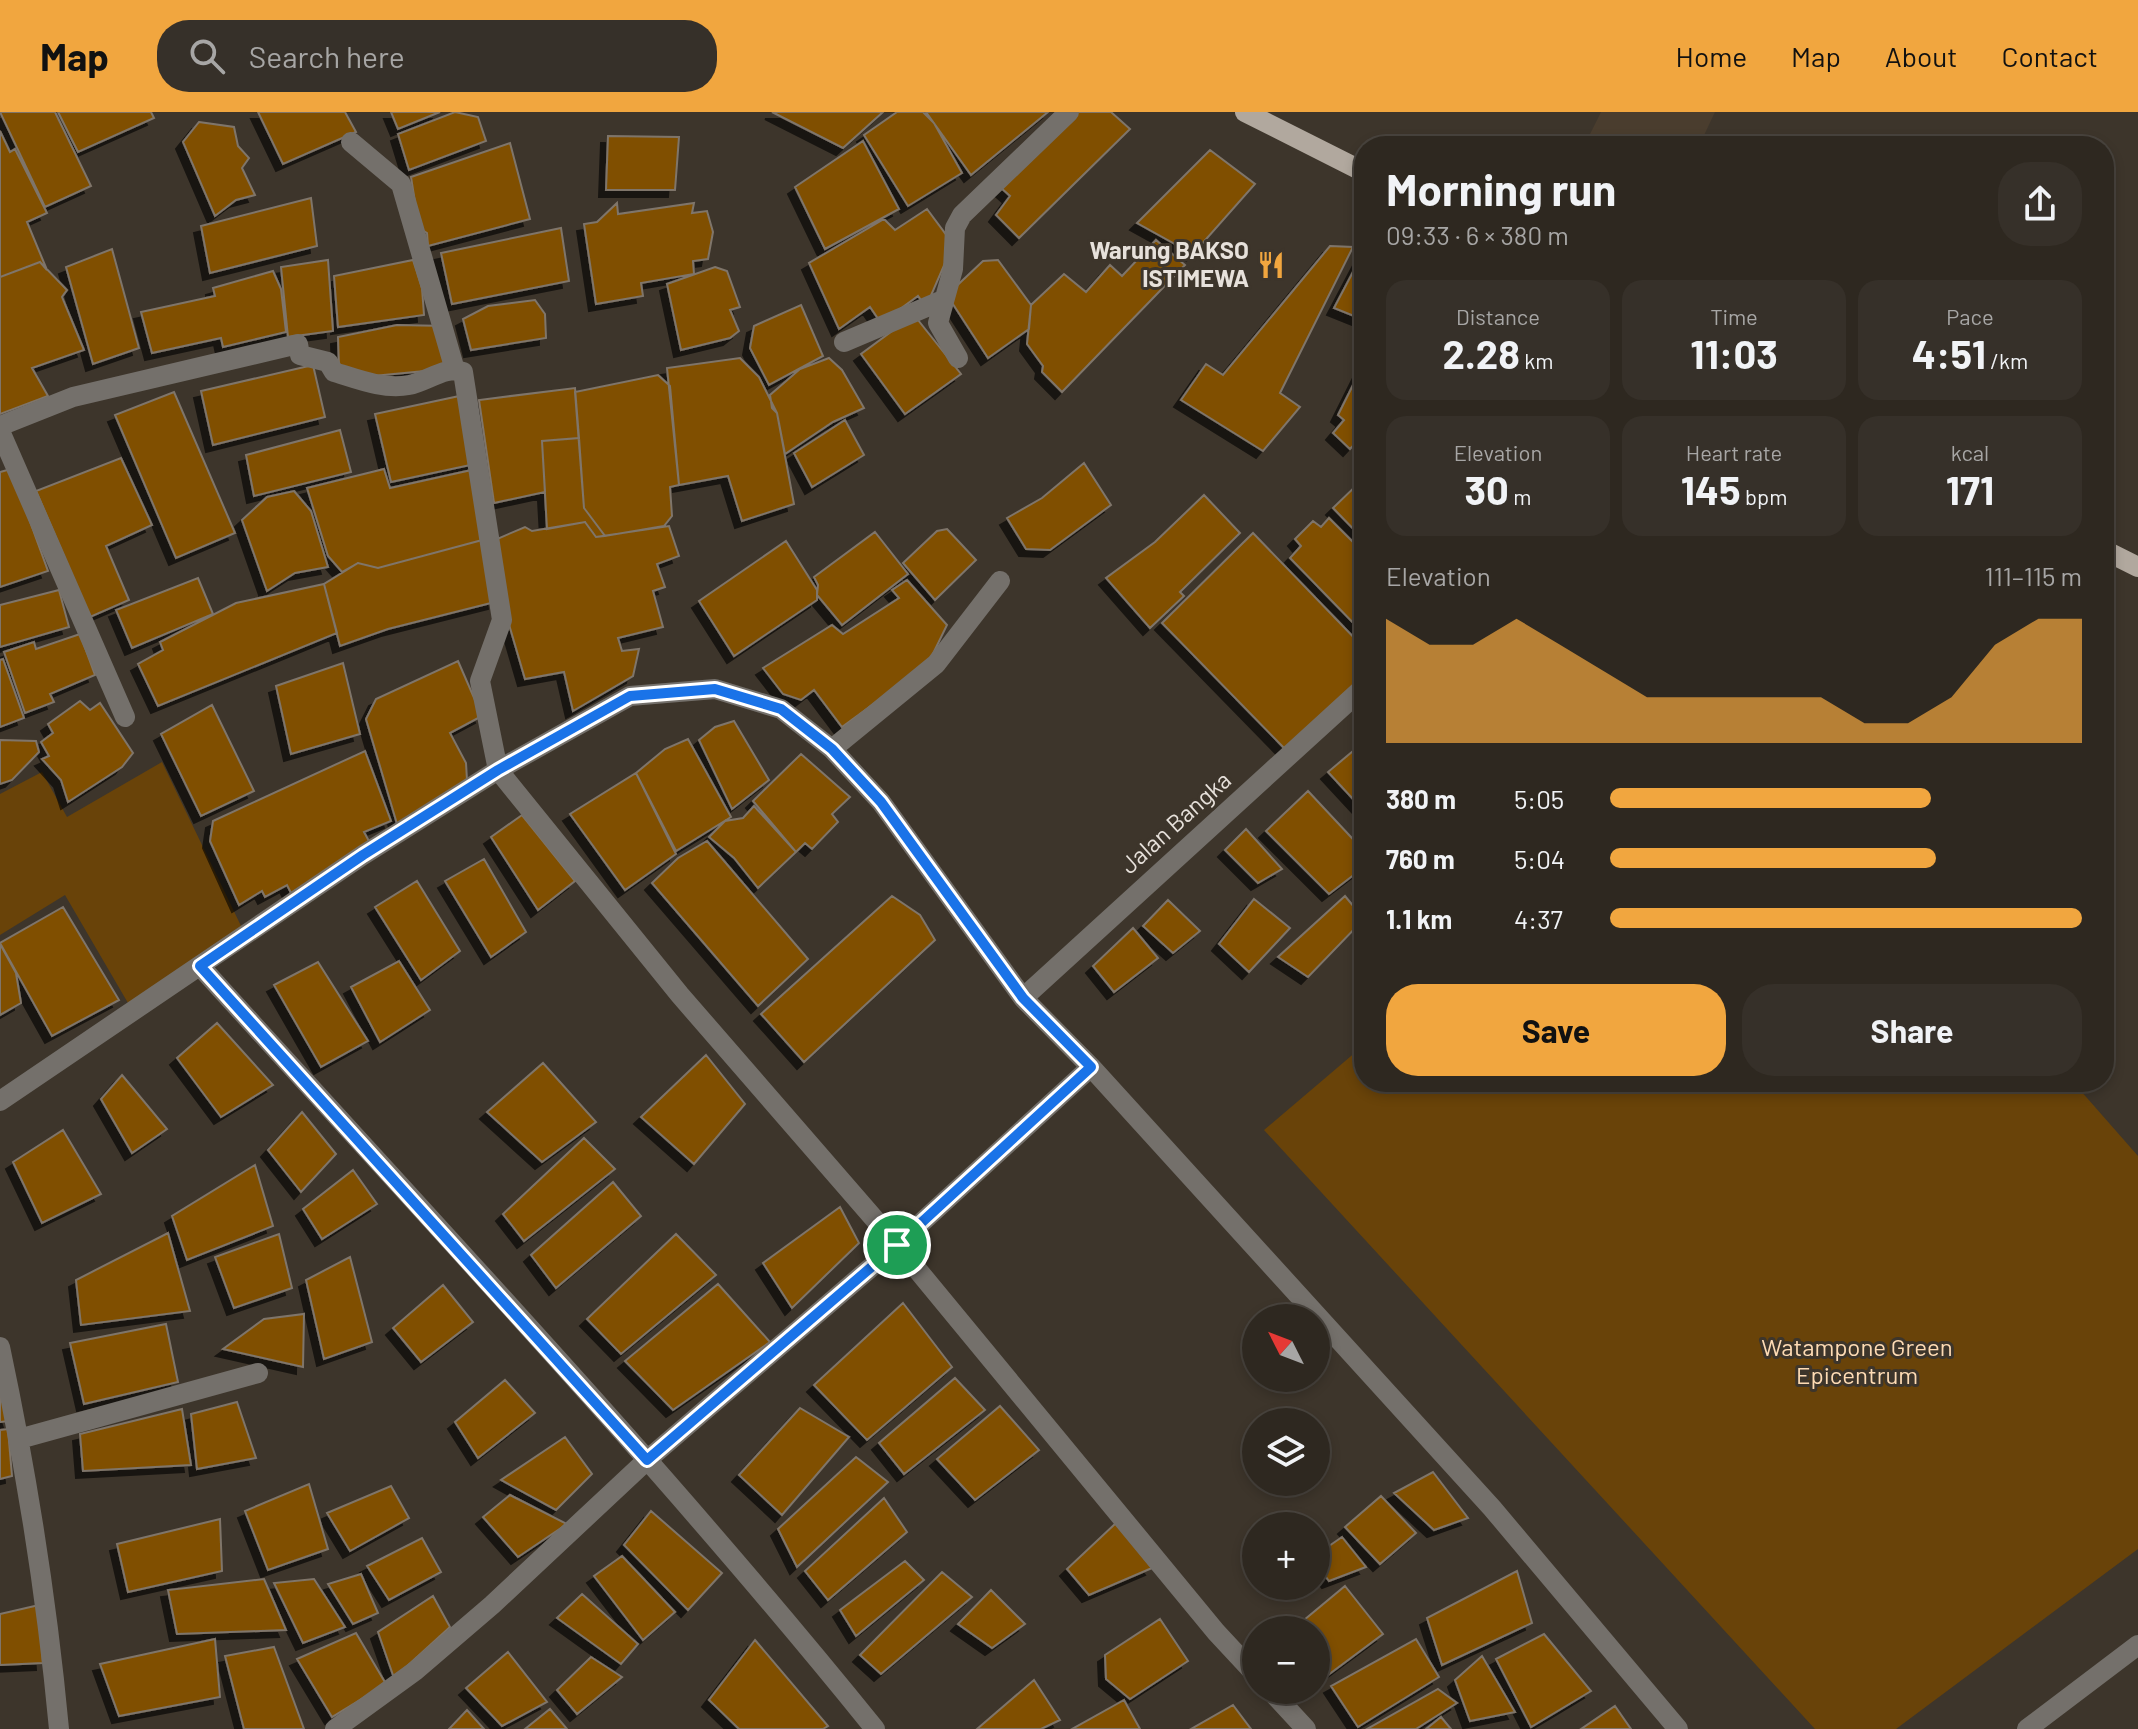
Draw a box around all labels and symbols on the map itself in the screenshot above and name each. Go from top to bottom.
place label: Warung BAKSO ISTIMEWA [1089,235,1249,292]
restaurant icon: Warung BAKSO ISTIMEWA [1256,250,1286,280]
street label: Jalan Bangka [1114,765,1236,879]
pin [863,1211,931,1279]
north arrow [1242,1304,1330,1392]
park label: Watampone Green Epicentrum [1761,1332,1953,1389]

